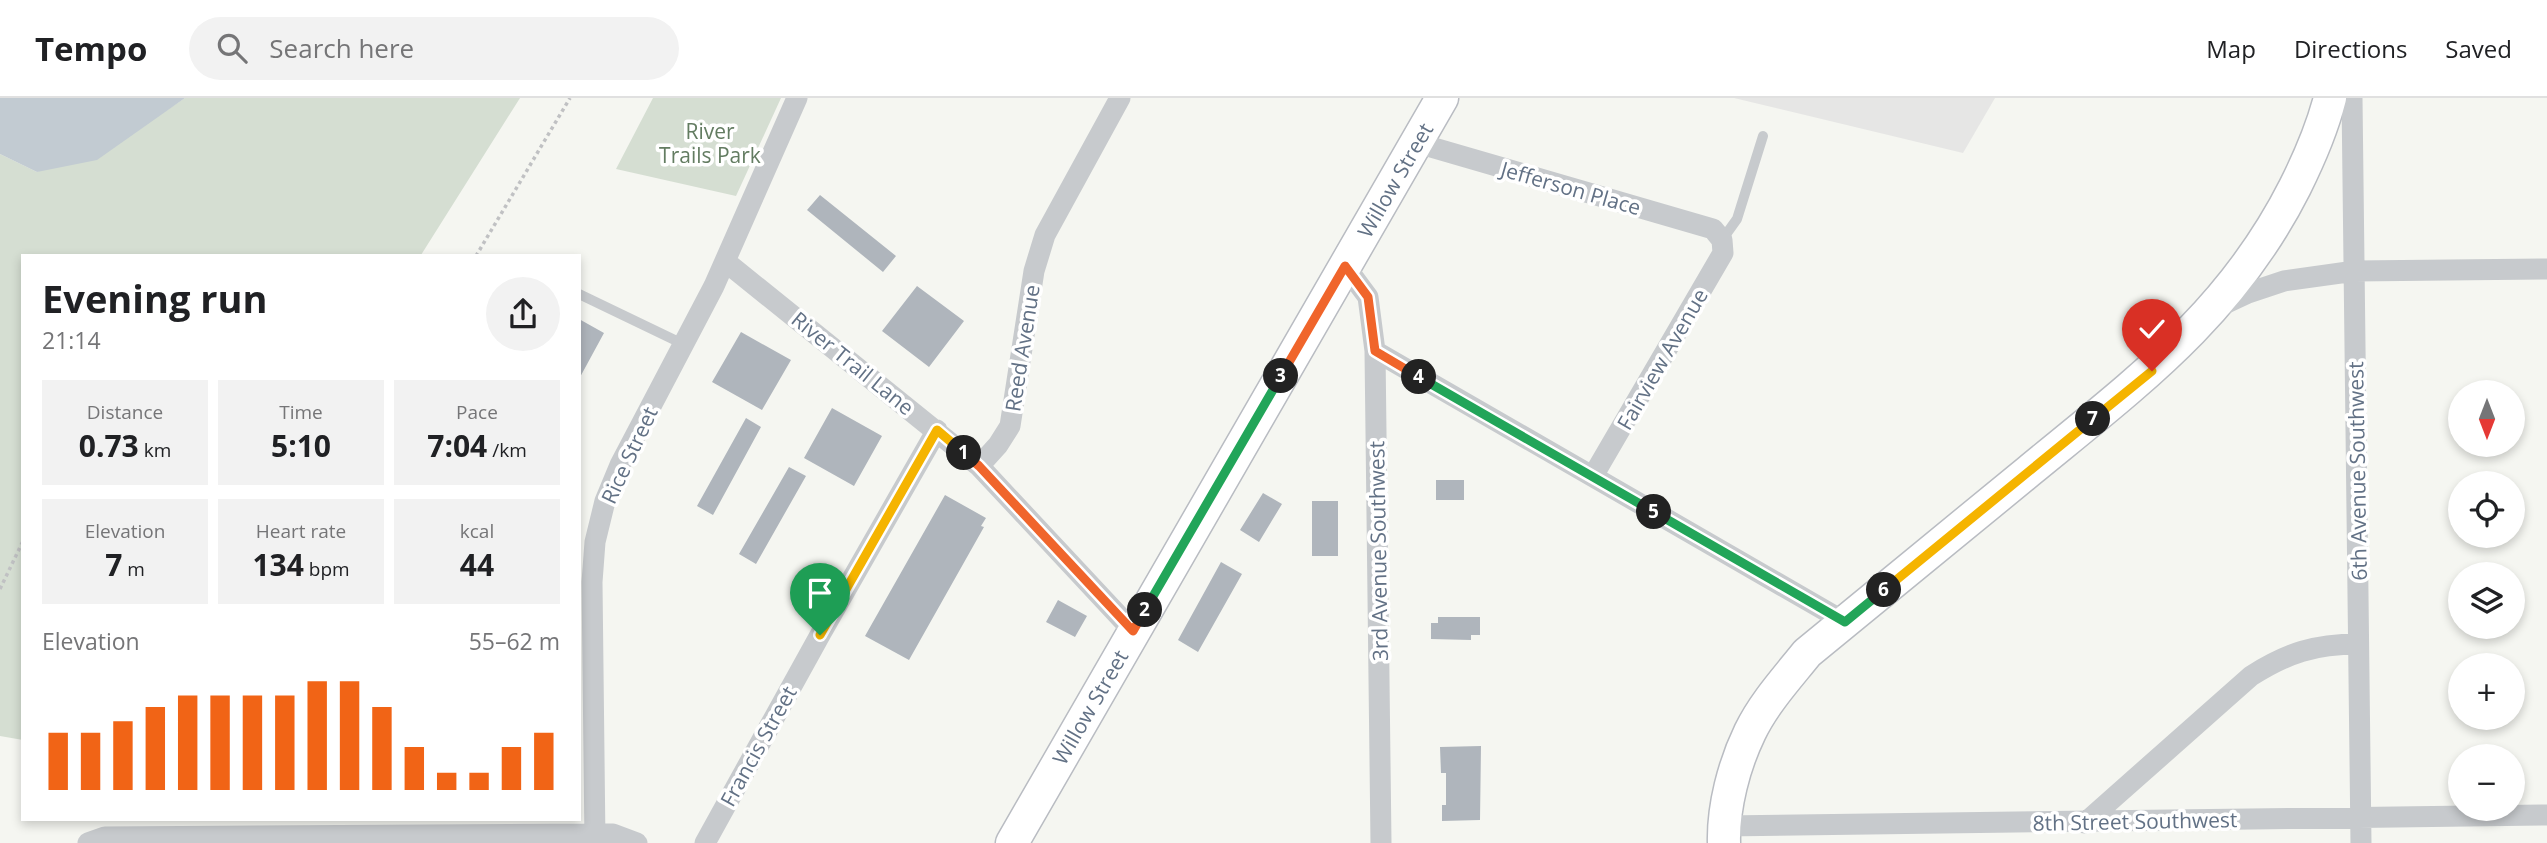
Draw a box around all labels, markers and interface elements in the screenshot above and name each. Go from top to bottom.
search box [189,17,679,80]
text: Tempo [35,26,147,71]
icon: search [213,29,251,67]
text: Search here [269,30,414,66]
text: Map [2206,32,2256,65]
text: Directions [2294,32,2407,65]
text: Saved [2445,32,2512,65]
park label: River Trails Park [659,117,761,169]
street label: Willow Street [1351,117,1439,243]
street label: Jefferson Place [1496,154,1644,221]
text: Evening run [42,272,267,324]
button: share [486,277,560,351]
street label: Reed Avenue [998,283,1046,413]
street label: Fairview Avenue [1610,283,1714,435]
pin [2122,299,2182,371]
street label: River Trail Lane [786,305,920,421]
icon: check [2133,310,2171,348]
text: 21:14 [42,324,101,356]
pin: 3 [1264,358,1298,394]
pin: 4 [1402,360,1436,394]
street label: 6th Avenue Southwest [2341,361,2373,581]
text: 3 [1275,362,1286,388]
text: 4 [1413,363,1424,389]
north arrow [2448,380,2525,457]
map controls [2448,380,2525,821]
text: Distance [87,399,163,425]
text: Time [279,399,323,425]
text: Pace [456,399,498,425]
street label: Rice Street [594,402,664,508]
pin: 7 [2076,402,2110,436]
text: 7 [2087,405,2098,431]
text: 0.73 [79,425,139,466]
text: 5:10 [271,425,331,466]
text: 7:04 [427,425,487,466]
pin: 1 [946,436,982,470]
text: km [139,437,171,463]
text: /km [487,437,527,463]
text: 1 [958,439,969,465]
street label: 3rd Avenue Southwest [1362,441,1394,661]
button: locate [2448,471,2525,548]
pin: 5 [1636,494,1672,530]
text: 5 [1648,498,1659,524]
text: Elevation [85,518,165,544]
text: Heart rate [256,518,346,544]
text: kcal [460,518,494,544]
text: 7 [105,544,122,585]
text: 134 [252,544,304,585]
text: 44 [460,544,494,585]
text: m [122,556,145,582]
text: bpm [304,556,350,582]
button: layers [2448,562,2525,639]
pin [790,563,850,635]
pin: 6 [1867,573,1902,608]
icon: arrive [801,574,839,612]
text: 6 [1878,576,1889,602]
pin: 2 [1128,592,1162,628]
text: 2 [1139,596,1150,622]
text: Elevation [42,625,140,657]
text: 55–62 m [469,625,560,657]
street label: Willow Street [1046,644,1134,770]
button: + [2448,653,2525,730]
street label: Francis Street [713,681,803,811]
button: − [2448,744,2525,821]
street label: 8th Street Southwest [2032,805,2238,837]

